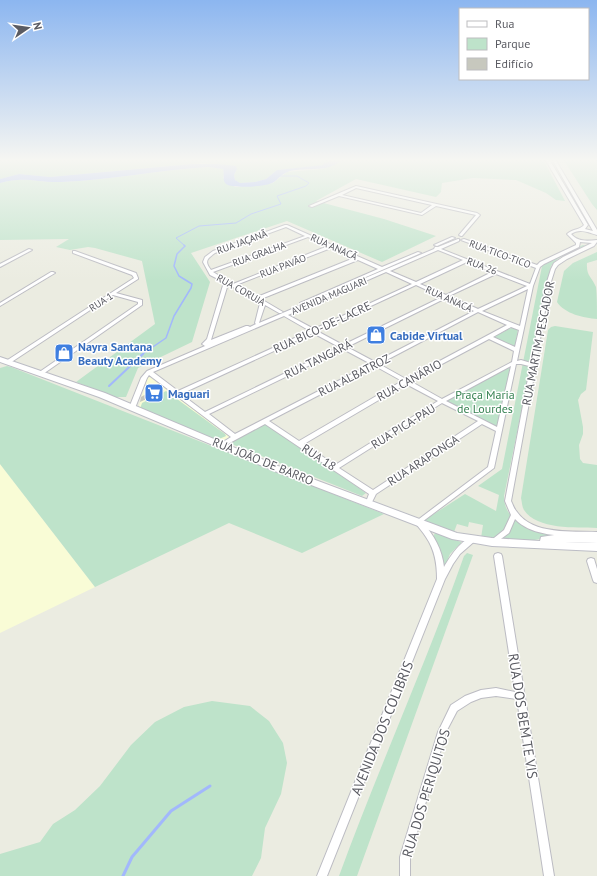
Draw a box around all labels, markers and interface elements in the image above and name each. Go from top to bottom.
north arrow [8,8,48,48]
legend [459,8,589,80]
text: Rua [495,16,514,31]
text: N [30,21,45,31]
text: Parque [495,36,530,51]
text: Edifício [495,56,533,71]
street label: RUA JAÇANÃ [215,227,269,257]
street label: RUA ANACÃ [309,231,359,263]
street label: RUA TICO-TICO [467,237,533,271]
street label: RUA GRALHA [230,238,288,270]
street label: RUA PAVÃO [258,251,308,281]
street label: RUA 26 [465,254,499,278]
street label: RUA CORUJA [214,271,268,309]
street label: AVENIDA MAGUARI [289,274,369,318]
street label: RUA MARTIM PESCADOR [519,279,557,407]
street label: RUA ANACÁ [424,283,474,315]
street label: RUA 1 [87,289,115,315]
street label: RUA BICO-DE-LACRE [271,298,373,356]
shop icon: Cabide Virtual [365,324,387,346]
place label: Cabide Virtual [390,328,463,343]
street label: RUA TANGARÁ [282,336,354,382]
place label: Nayra Santana Beauty Academy [78,339,162,368]
shop icon: Nayra Santana Beauty Academy [53,342,75,364]
street label: RUA ALBATROZ [316,350,393,400]
street label: RUA CANÁRIO [374,356,444,404]
supermarket icon: Maguari [143,382,165,404]
place label: Maguari [168,386,210,401]
park label: Praça Maria de Lourdes [455,387,515,416]
street label: RUA PICA-PAU [368,400,438,452]
street label: RUA ARAPONGA [384,431,462,489]
street label: RUA JOÃO DE BARRO [210,434,316,488]
street label: RUA 18 [299,440,339,474]
street label: RUA DOS BEM TE VIS [504,652,542,780]
street label: AVENIDA DOS COLIBRIS [347,658,417,798]
street label: RUA DOS PERIQUITOS [398,727,454,859]

